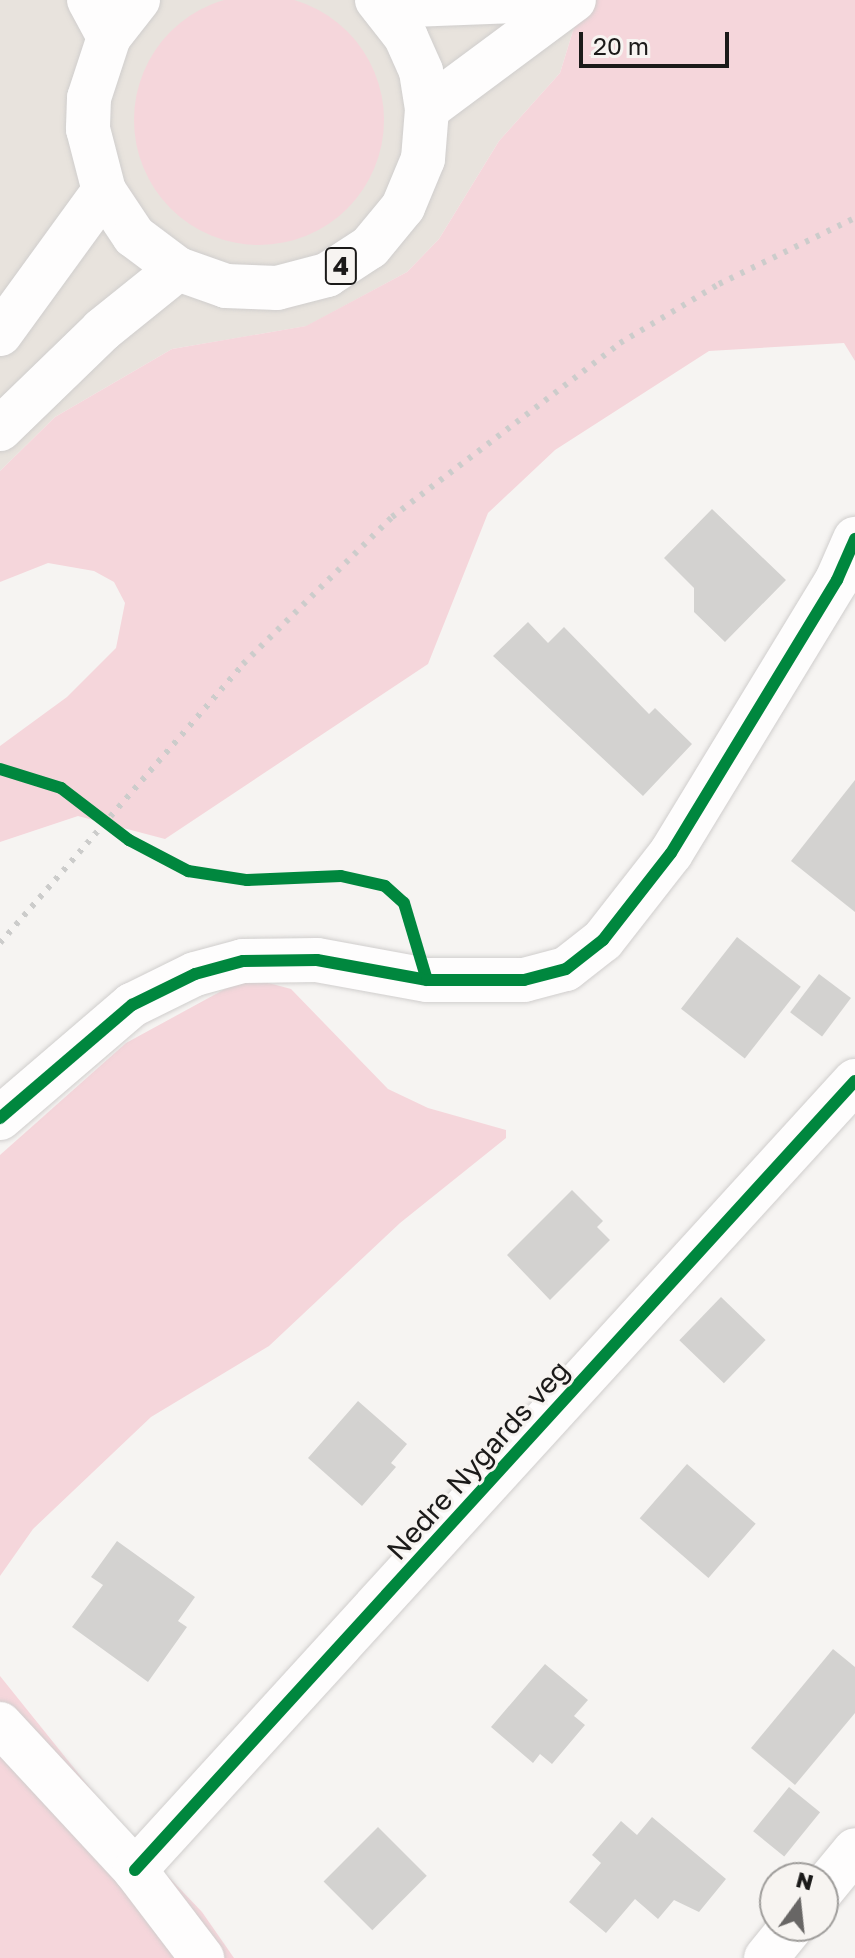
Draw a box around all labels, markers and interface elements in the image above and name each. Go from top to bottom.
scale bar [583,16,733,66]
text: 20 m [593,31,649,60]
road number: 4 [323,244,359,288]
street label: Nedre Nygards veg [380,1354,576,1566]
north arrow [759,1862,839,1942]
text: N [793,1865,816,1895]

